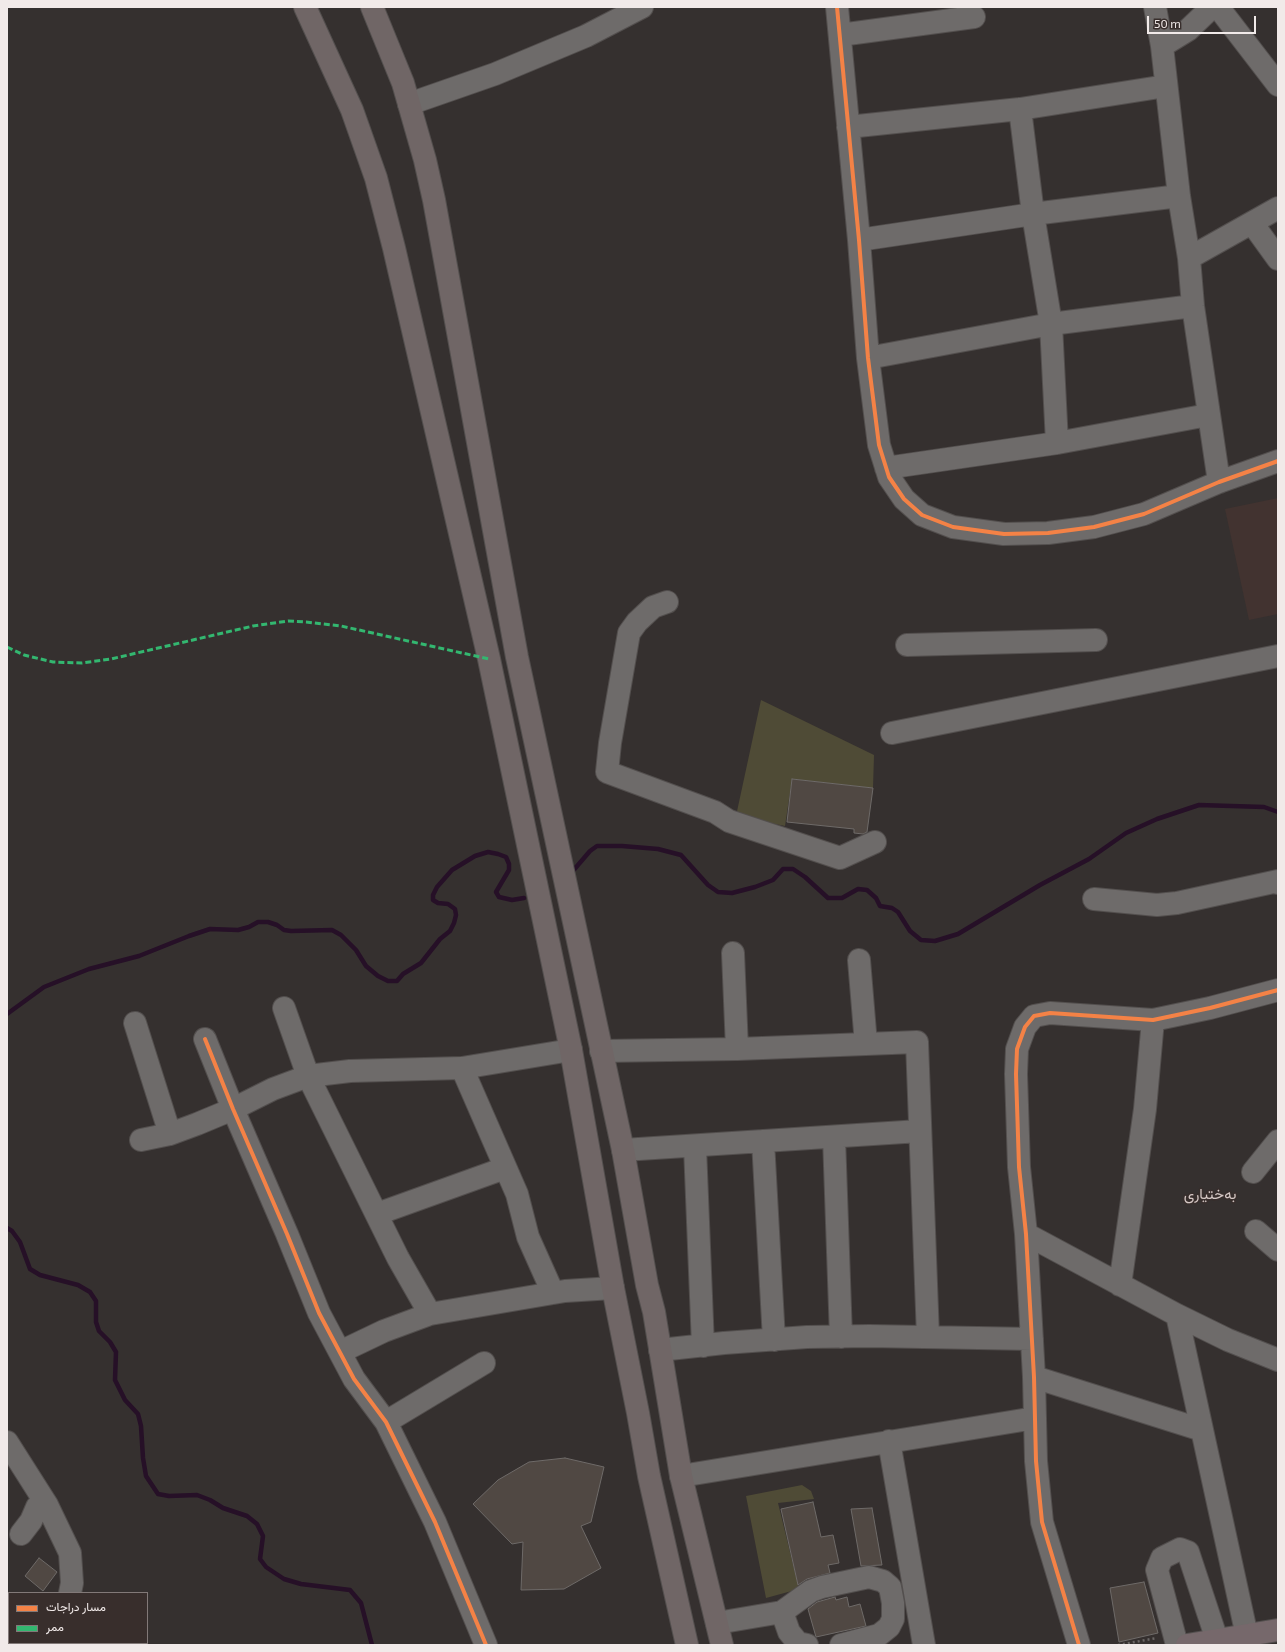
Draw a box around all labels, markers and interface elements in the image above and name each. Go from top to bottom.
scale bar [1149,8,1258,34]
text: 50 m [1154,16,1181,30]
district label: بەختیاری [1184,1185,1236,1203]
legend [8,1592,148,1644]
text: مسار دراجات [46,1599,106,1613]
text: ممر [46,1619,64,1633]

